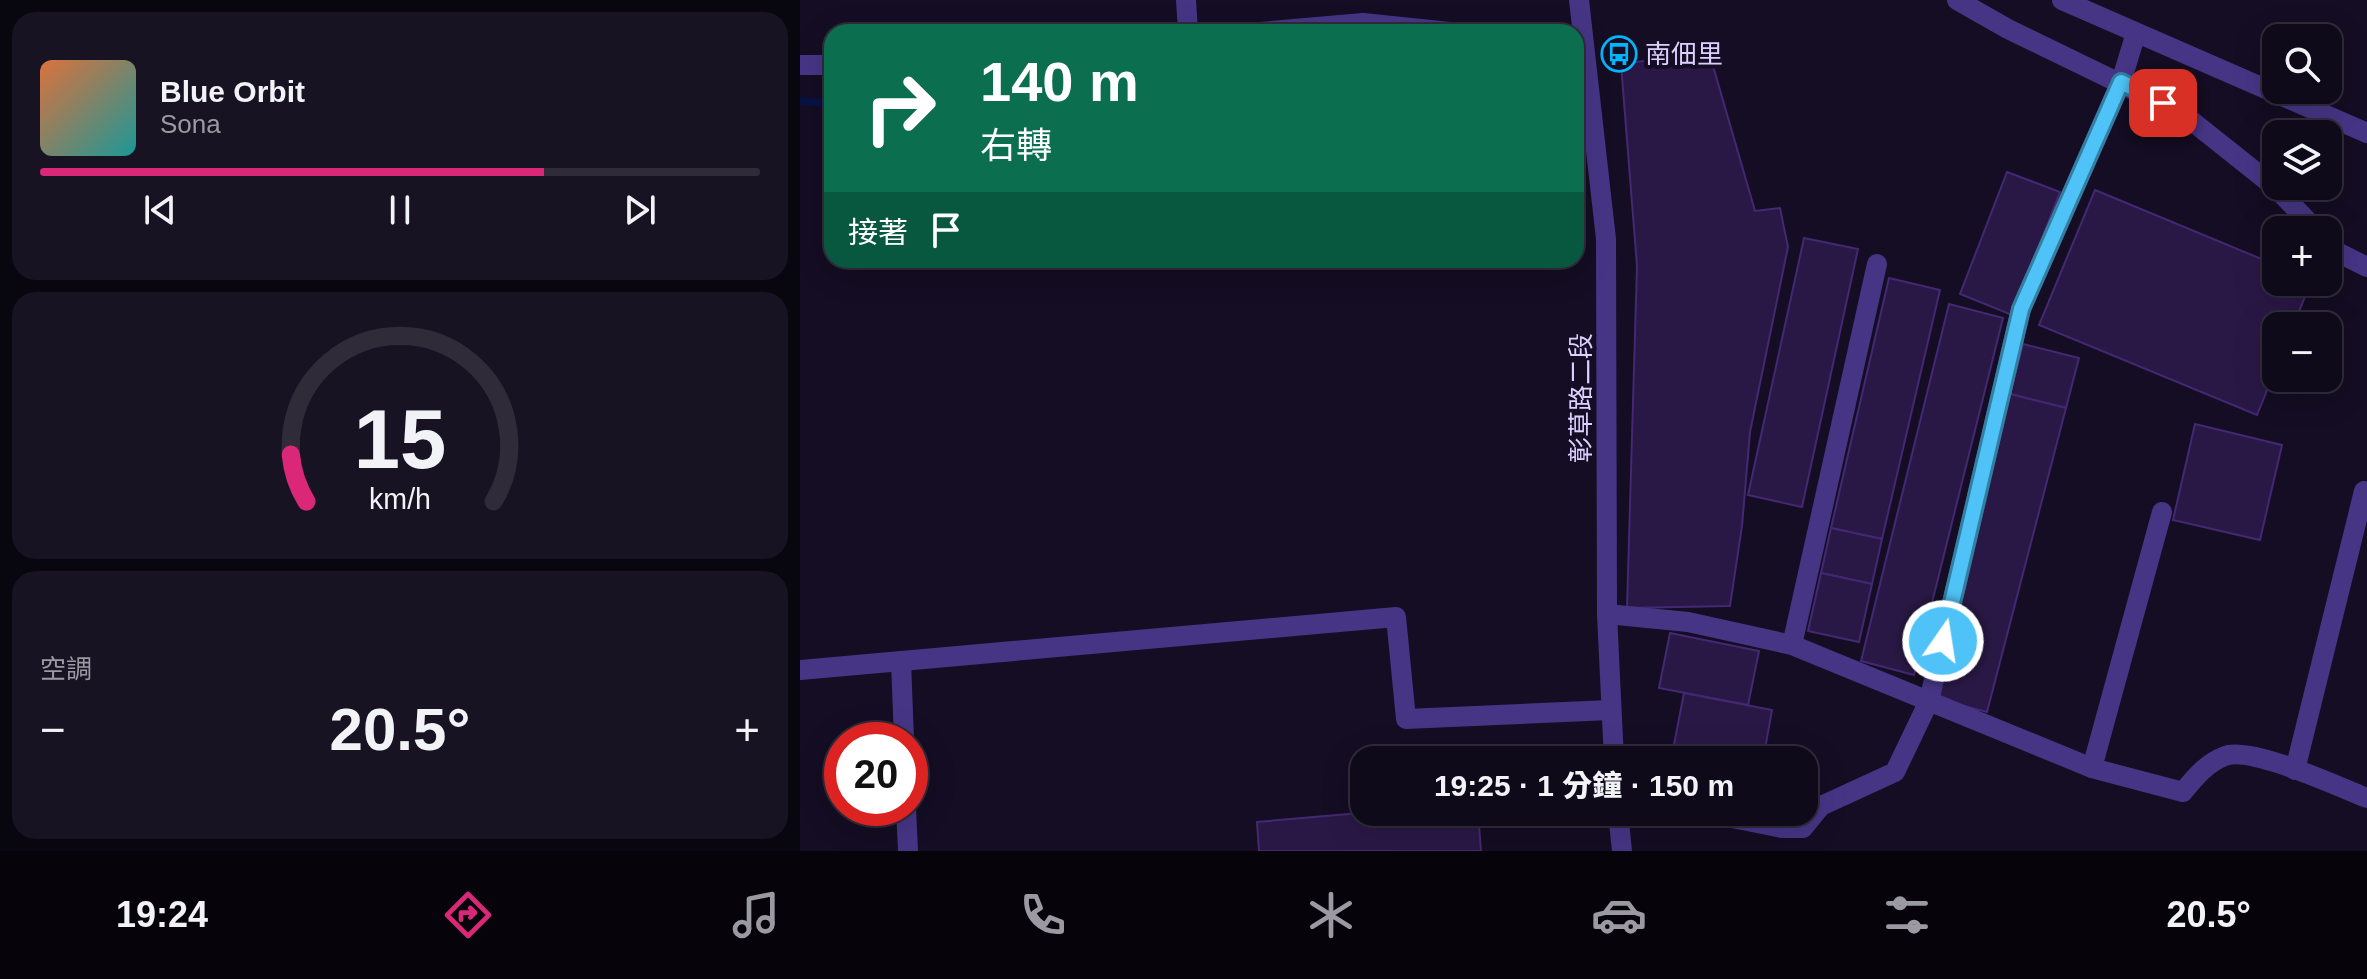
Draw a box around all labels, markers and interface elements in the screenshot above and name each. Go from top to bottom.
map controls [2262,24,2342,392]
button: search [2262,24,2342,104]
bus stop icon: 南佃里 [1600,35,1638,73]
place label: 南佃里 [1645,39,1723,69]
text: 140 m [980,50,1139,113]
icon: right [848,56,952,160]
pin [2129,69,2197,137]
text: Blue Orbit [160,75,305,108]
icon: arrive [2141,81,2185,125]
text: Sona [160,109,221,139]
button: layers [2262,120,2342,200]
text: 右轉 [980,125,1052,166]
icon: previous [138,188,182,232]
icon: pause [378,188,422,232]
icon: next [618,188,662,232]
icon: arrive [924,208,968,252]
text: 接著 [848,216,908,249]
button: + [2262,216,2342,296]
button: − [2262,312,2342,392]
street label: 彰草路二段 [1566,333,1596,463]
text: 15 [354,392,446,485]
text: km/h [369,483,431,515]
position arrow [1901,599,1985,683]
text: 空調 [40,654,92,684]
text: 20.5° [330,696,470,763]
text: − [40,705,66,754]
text: + [734,705,760,754]
speed limit sign: 20 [824,722,928,826]
text: 19:25 · 1 分鐘 · 150 m [1434,769,1734,802]
icon: directions [440,887,496,943]
icon: music [728,887,784,943]
icon: phone [1015,887,1071,943]
icon: climate [1303,887,1359,943]
icon: car [1591,887,1647,943]
icon: filters [1879,887,1935,943]
text: 19:24 [116,894,208,935]
text: 20.5° [2167,894,2251,935]

